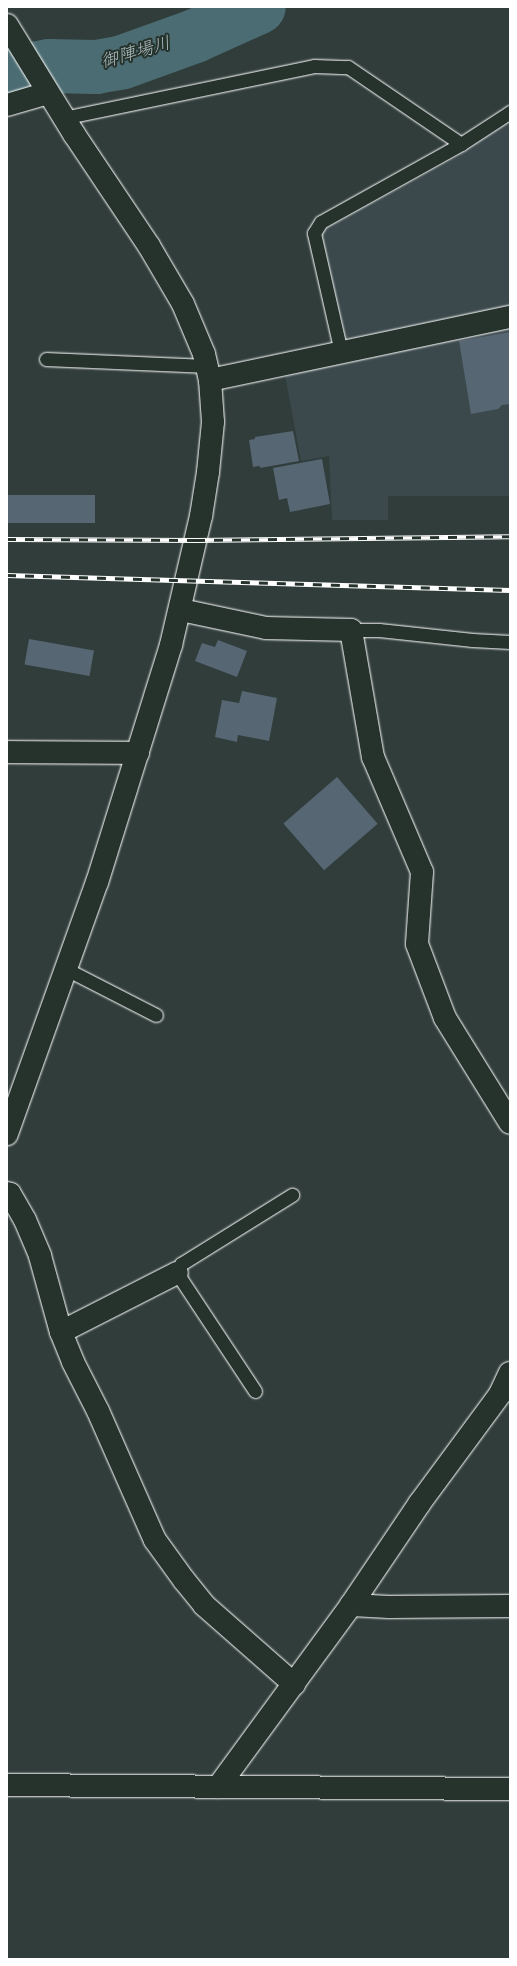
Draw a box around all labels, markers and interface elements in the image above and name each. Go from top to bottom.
water label: 御陣場川 [98,34,174,74]

